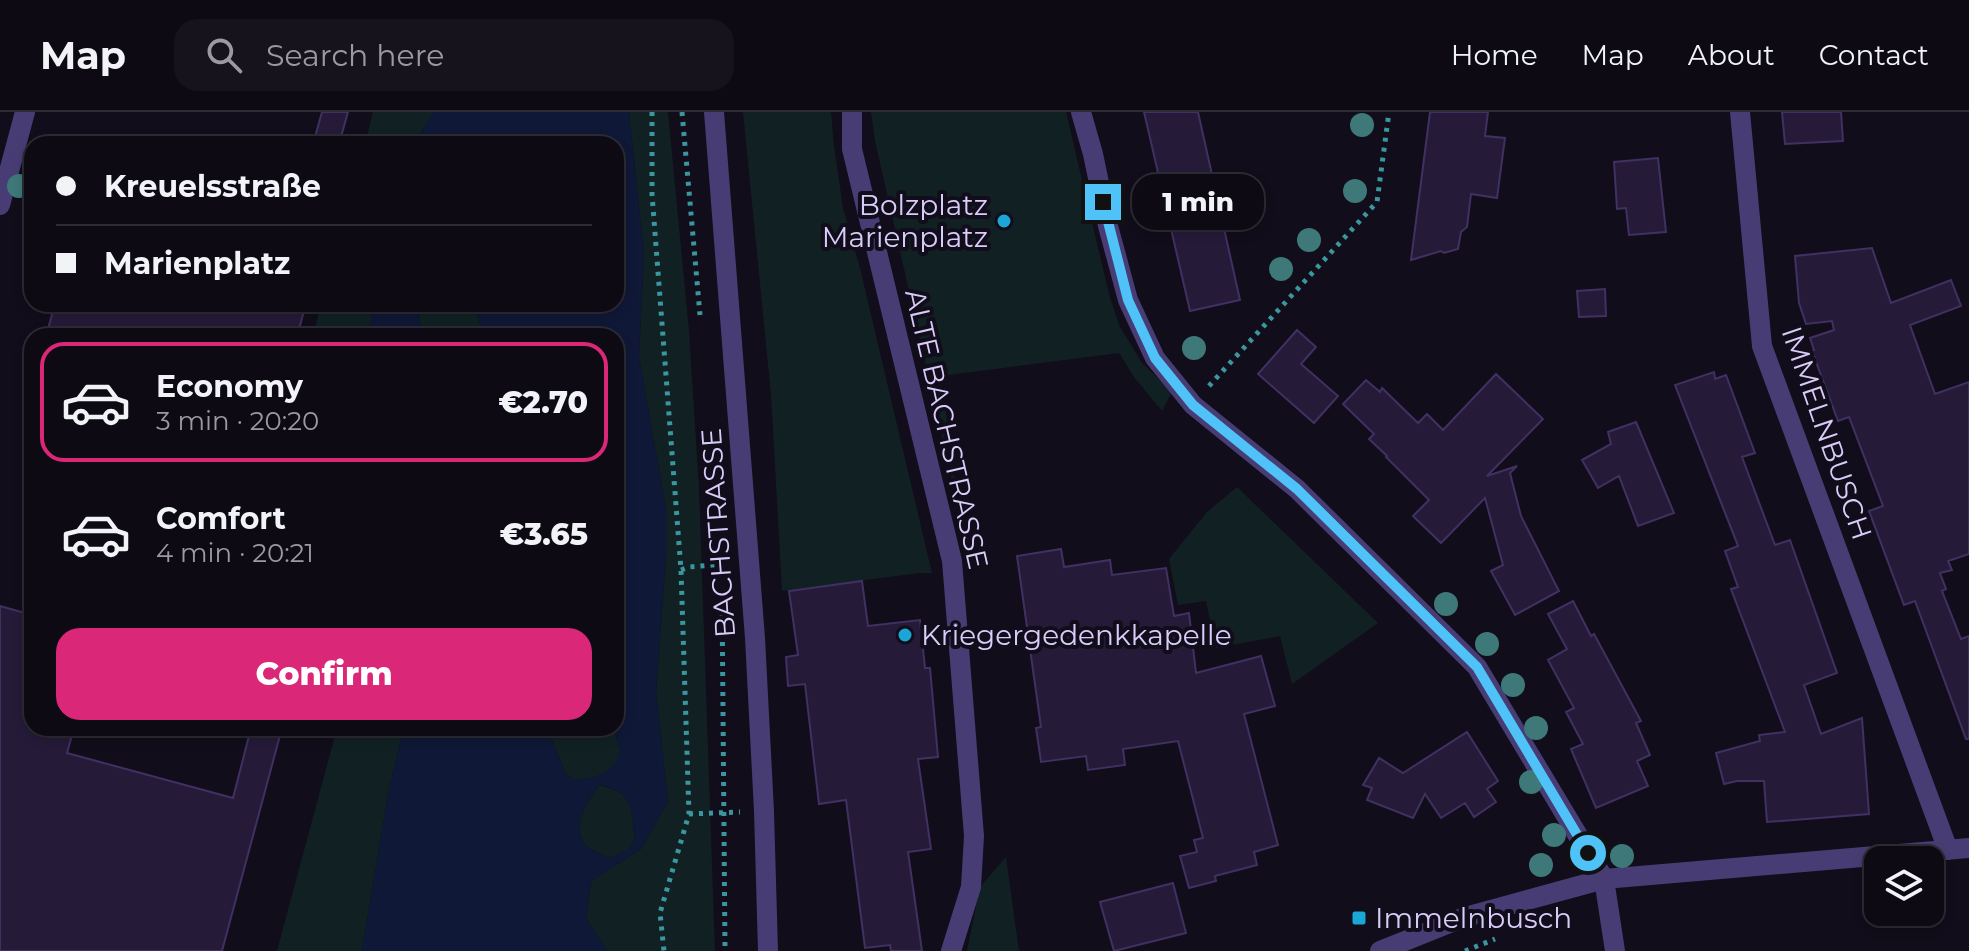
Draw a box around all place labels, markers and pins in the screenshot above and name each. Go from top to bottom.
place label: Bolzplatz Marienplatz [822,188,988,254]
marker: Bolzplatz Marienplatz [995,212,1013,230]
place label: Kriegergedenkkapelle [921,618,1232,652]
marker: Kriegergedenkkapelle [896,626,914,644]
place label: Immelnbusch [1375,901,1572,935]
marker: Immelnbusch [1350,909,1368,927]

